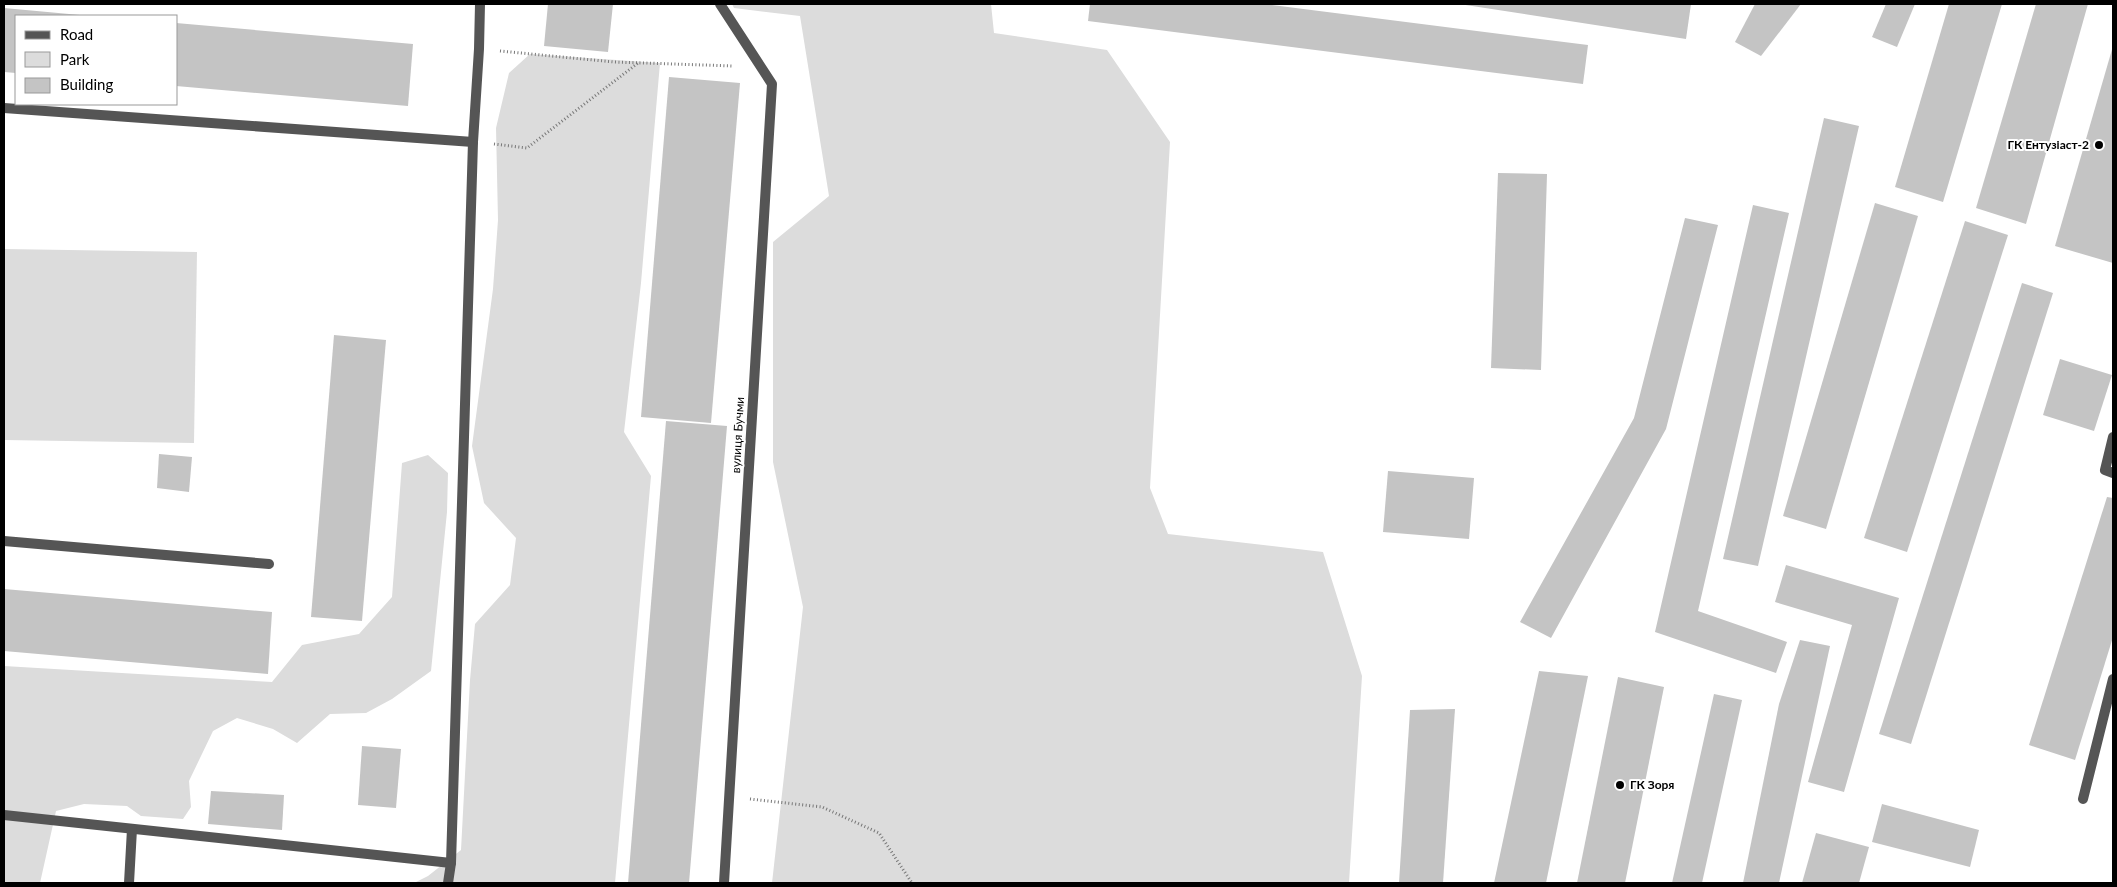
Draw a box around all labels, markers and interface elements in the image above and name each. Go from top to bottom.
legend [15,15,178,105]
text: Road [60,25,93,43]
text: Park [60,50,90,68]
text: Building [60,75,113,93]
place label: ГК Ентузіаст-2 [2007,137,2089,152]
marker: ГК Ентузіаст-2 [2093,139,2105,151]
street label: вулиця Бучми [728,396,747,474]
place label: ГК Зоря [1630,777,1674,792]
marker: ГК Зоря [1614,779,1626,791]

